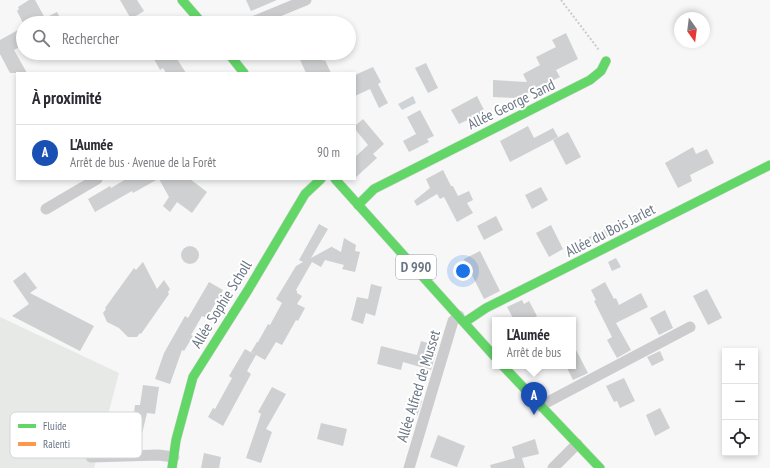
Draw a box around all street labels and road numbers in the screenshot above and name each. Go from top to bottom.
street label: Allée George Sand [464,75,558,133]
street label: Allée du Bois Jarlet [562,199,658,261]
road number: D 990 [396,255,436,279]
street label: Allée Sophie Scholl [186,256,256,351]
street label: Allée Alfred de Musset [392,328,444,444]

